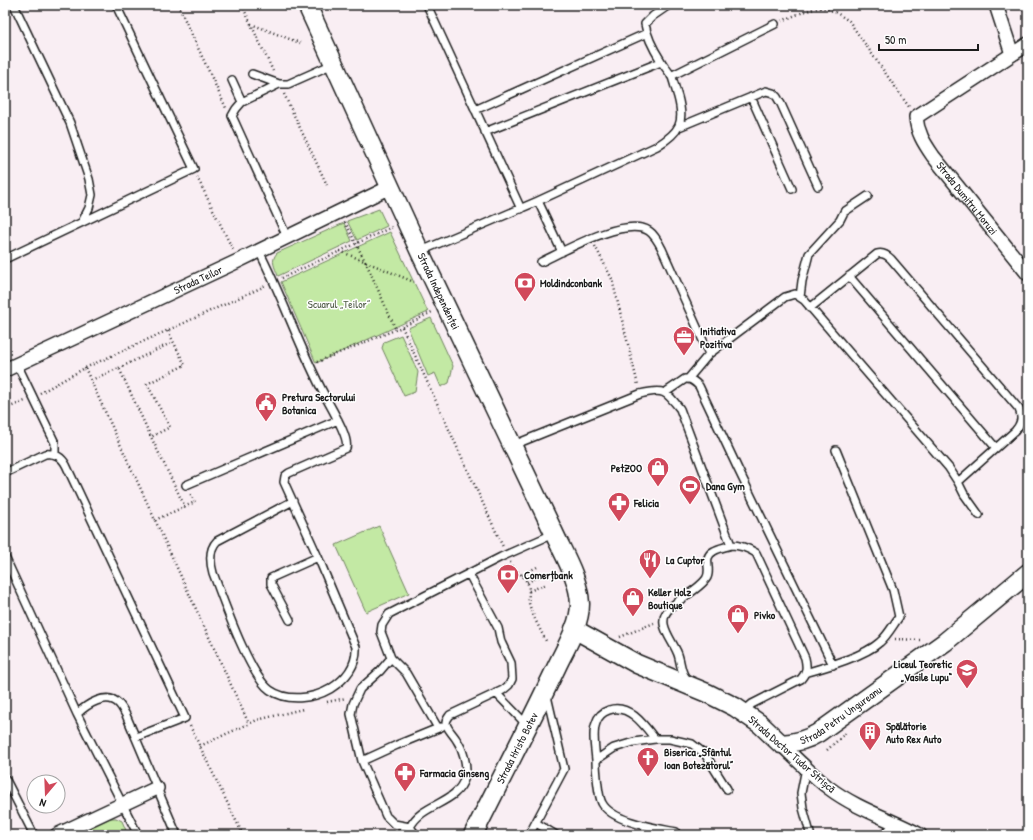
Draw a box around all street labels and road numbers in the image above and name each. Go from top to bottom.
street label: Strada Dumitru Moruzi [933,159,1001,238]
street label: Strada Independenței [414,251,463,332]
street label: Strada Teilor [171,262,225,297]
street label: Strada Petru Ungureanu [798,682,885,747]
street label: Strada Hristo Botev [493,710,541,786]
street label: Strada Doctor Tudor Strișcă [746,712,839,796]

